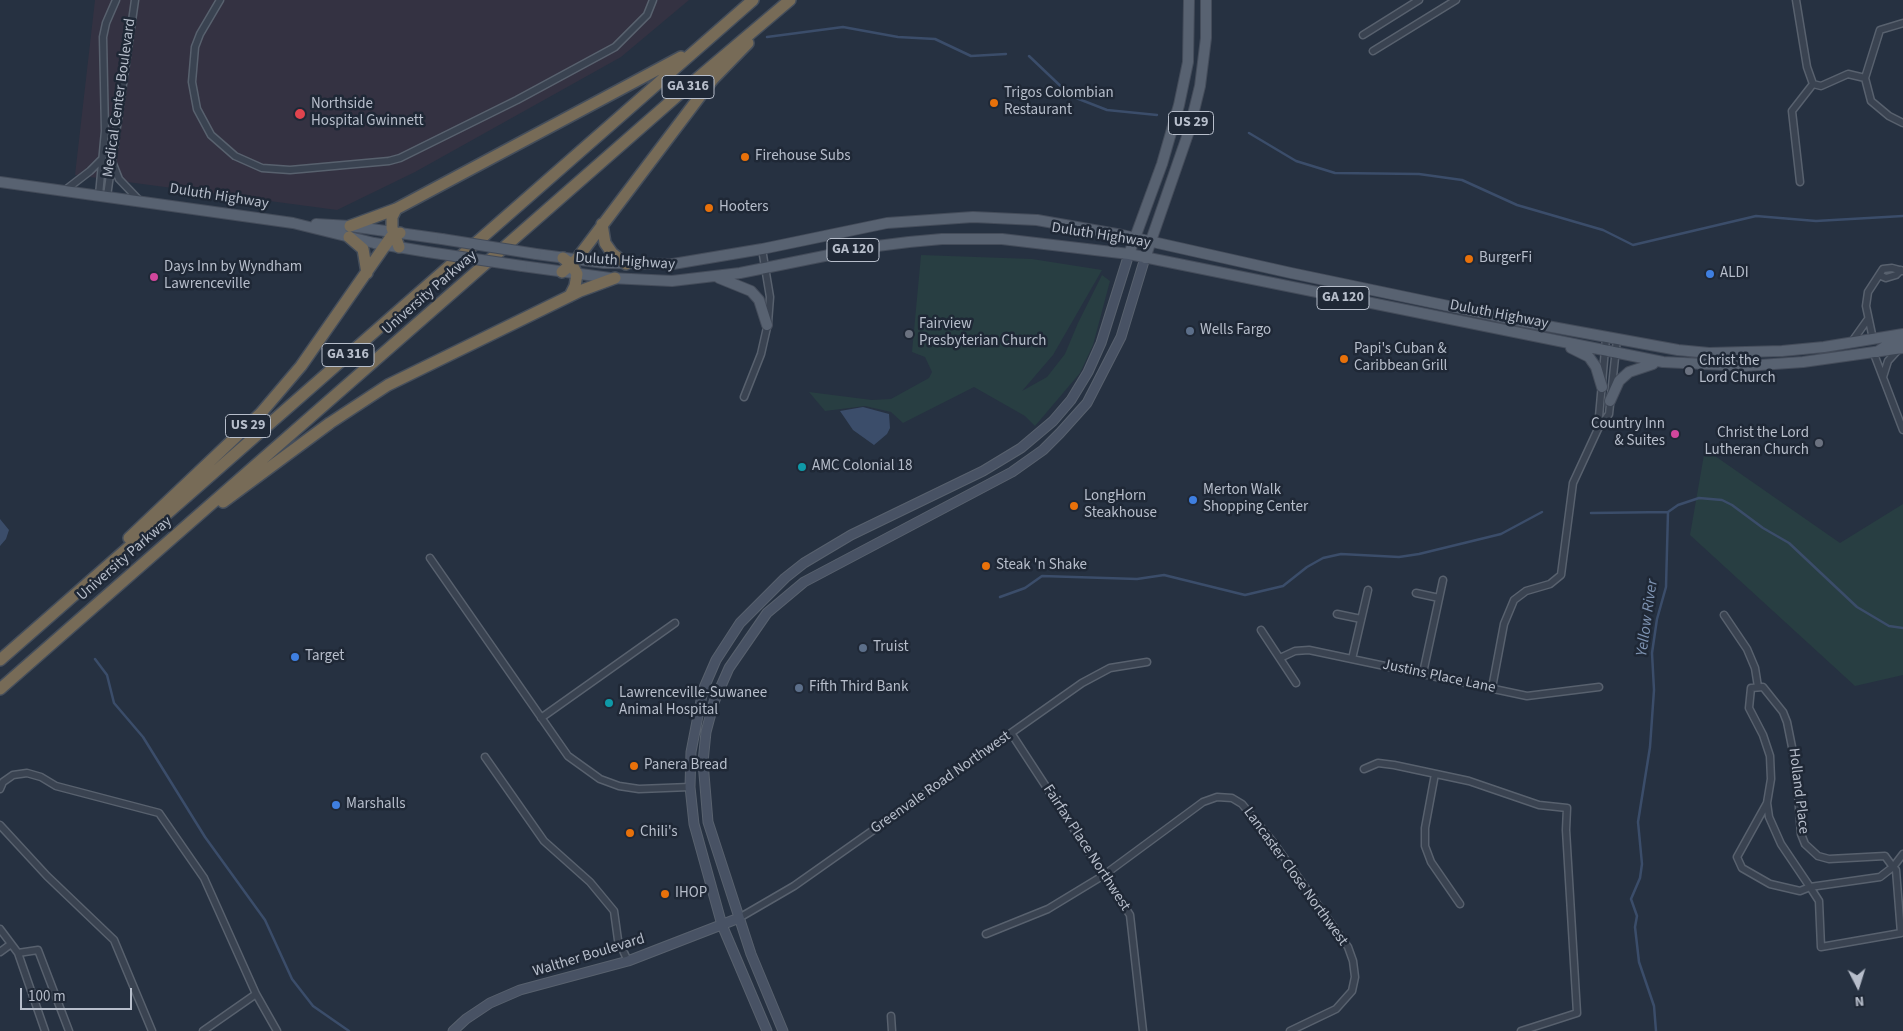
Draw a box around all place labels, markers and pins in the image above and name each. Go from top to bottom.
place label: Trigos Colombian Restaurant [1004,85,1114,120]
place label: Northside Hospital Gwinnett [311,96,424,131]
marker: Trigos Colombian Restaurant [988,97,1000,109]
marker: Northside Hospital Gwinnett [293,107,307,121]
place label: Firehouse Subs [755,148,850,166]
marker: Firehouse Subs [739,151,751,163]
place label: Hooters [719,199,769,217]
marker: Hooters [703,202,715,214]
place label: BurgerFi [1479,250,1532,268]
marker: BurgerFi [1463,253,1475,265]
place label: Days Inn by Wyndham Lawrenceville [164,259,302,294]
place label: ALDI [1720,265,1749,283]
marker: ALDI [1704,268,1716,280]
marker: Days Inn by Wyndham Lawrenceville [148,271,160,283]
place label: Fairview Presbyterian Church [919,316,1046,351]
place label: Wells Fargo [1200,322,1271,340]
marker: Wells Fargo [1184,325,1196,337]
marker: Fairview Presbyterian Church [903,328,915,340]
place label: Papi's Cuban & Caribbean Grill [1354,341,1447,376]
marker: Papi's Cuban & Caribbean Grill [1338,353,1350,365]
place label: Christ the Lord Church [1699,353,1776,388]
marker: Christ the Lord Church [1683,365,1695,377]
place label: Country Inn & Suites [1591,416,1665,451]
place label: Christ the Lord Lutheran Church [1704,425,1809,460]
marker: Country Inn & Suites [1669,428,1681,440]
marker: Christ the Lord Lutheran Church [1813,437,1825,449]
place label: AMC Colonial 18 [812,458,912,476]
marker: AMC Colonial 18 [796,461,808,473]
place label: Merton Walk Shopping Center [1203,482,1308,517]
place label: LongHorn Steakhouse [1084,488,1157,523]
marker: Merton Walk Shopping Center [1187,494,1199,506]
marker: LongHorn Steakhouse [1068,500,1080,512]
place label: Steak 'n Shake [996,557,1087,575]
marker: Steak 'n Shake [980,560,992,572]
place label: Truist [873,639,908,657]
marker: Truist [857,642,869,654]
place label: Target [305,648,344,666]
marker: Target [289,651,301,663]
place label: Fifth Third Bank [809,679,908,697]
marker: Fifth Third Bank [793,682,805,694]
place label: Lawrenceville-Suwanee Animal Hospital [619,685,767,720]
marker: Lawrenceville-Suwanee Animal Hospital [603,697,615,709]
place label: Panera Bread [644,757,727,775]
marker: Panera Bread [628,760,640,772]
place label: Marshalls [346,796,406,814]
marker: Marshalls [330,799,342,811]
place label: Chili's [640,824,678,842]
marker: Chili's [624,827,636,839]
place label: IHOP [675,885,707,903]
marker: IHOP [659,888,671,900]

